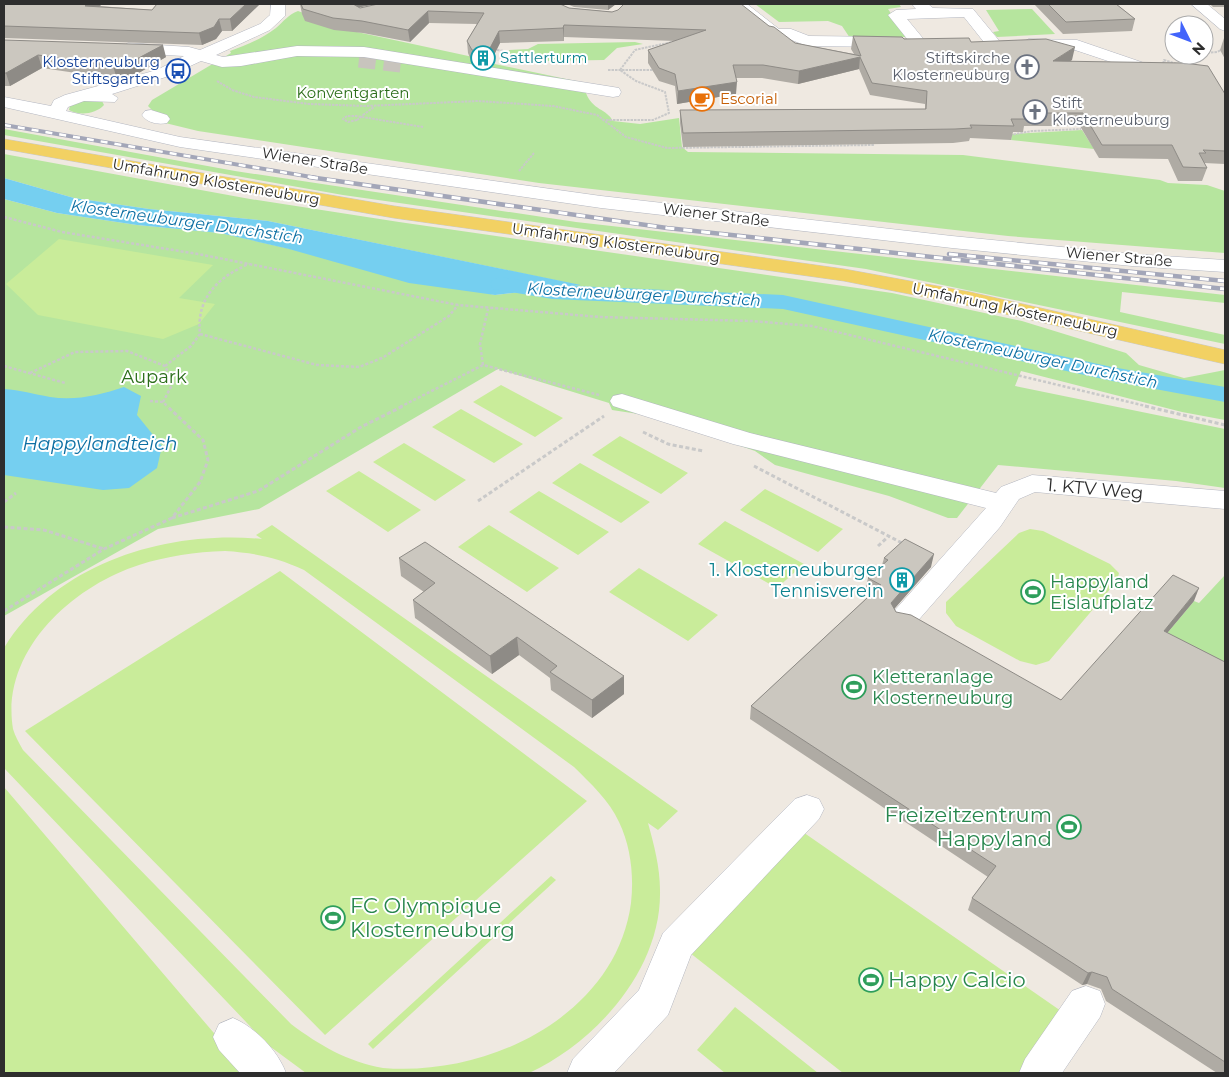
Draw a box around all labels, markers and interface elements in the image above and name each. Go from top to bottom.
north arrow [1164,15,1214,65]
text: N [1188,38,1209,59]
building icon: Sattlerturm [470,45,496,71]
place label: Sattlerturm [500,48,587,67]
place label: Stiftskirche Klosterneuburg [892,48,1010,84]
place label: Klosterneuburg Stiftsgarten [42,52,160,88]
church icon: Stiftskirche Klosterneuburg [1014,54,1040,80]
bus stop icon: Klosterneuburg Stiftsgarten [165,58,191,84]
park label: Konventgarten [297,83,410,102]
cafe icon: Escorial [689,86,715,112]
place label: Escorial [720,89,778,108]
place label: Stift Klosterneuburg [1052,93,1170,129]
church icon: Stift Klosterneuburg [1022,99,1048,125]
street label: Wiener Straße [261,143,370,178]
street label: Umfahrung Klosterneuburg [111,154,321,209]
water label: Klosterneuburger Durchstich [70,196,304,247]
street label: Wiener Straße [662,199,770,230]
street label: Umfahrung Klosterneuburg [511,218,721,267]
street label: Wiener Straße [1065,242,1173,271]
street label: Umfahrung Klosterneuburg [910,278,1120,341]
water label: Klosterneuburger Durchstich [527,279,761,310]
water label: Klosterneuburger Durchstich [926,325,1159,392]
park label: Aupark [121,366,187,388]
water label: Happylandteich [22,432,178,455]
street label: 1. KTV Weg [1046,474,1144,504]
place label: 1. Klosterneuburger Tennisverein [709,559,884,602]
building icon: 1. Klosterneuburger Tennisverein [889,567,915,593]
place label: Happyland Eislaufplatz [1050,571,1154,614]
sports icon: Happyland Eislaufplatz [1020,579,1046,605]
place label: Kletteranlage Klosterneuburg [872,666,1013,709]
sports icon: Kletteranlage Klosterneuburg [841,674,867,700]
place label: Freizeitzentrum Happyland [884,802,1052,851]
sports icon: Freizeitzentrum Happyland [1056,814,1082,840]
place label: FC Olympique Klosterneuburg [350,893,515,942]
sports icon: FC Olympique Klosterneuburg [320,905,346,931]
sports icon: Happy Calcio [858,967,884,993]
place label: Happy Calcio [888,967,1026,992]

